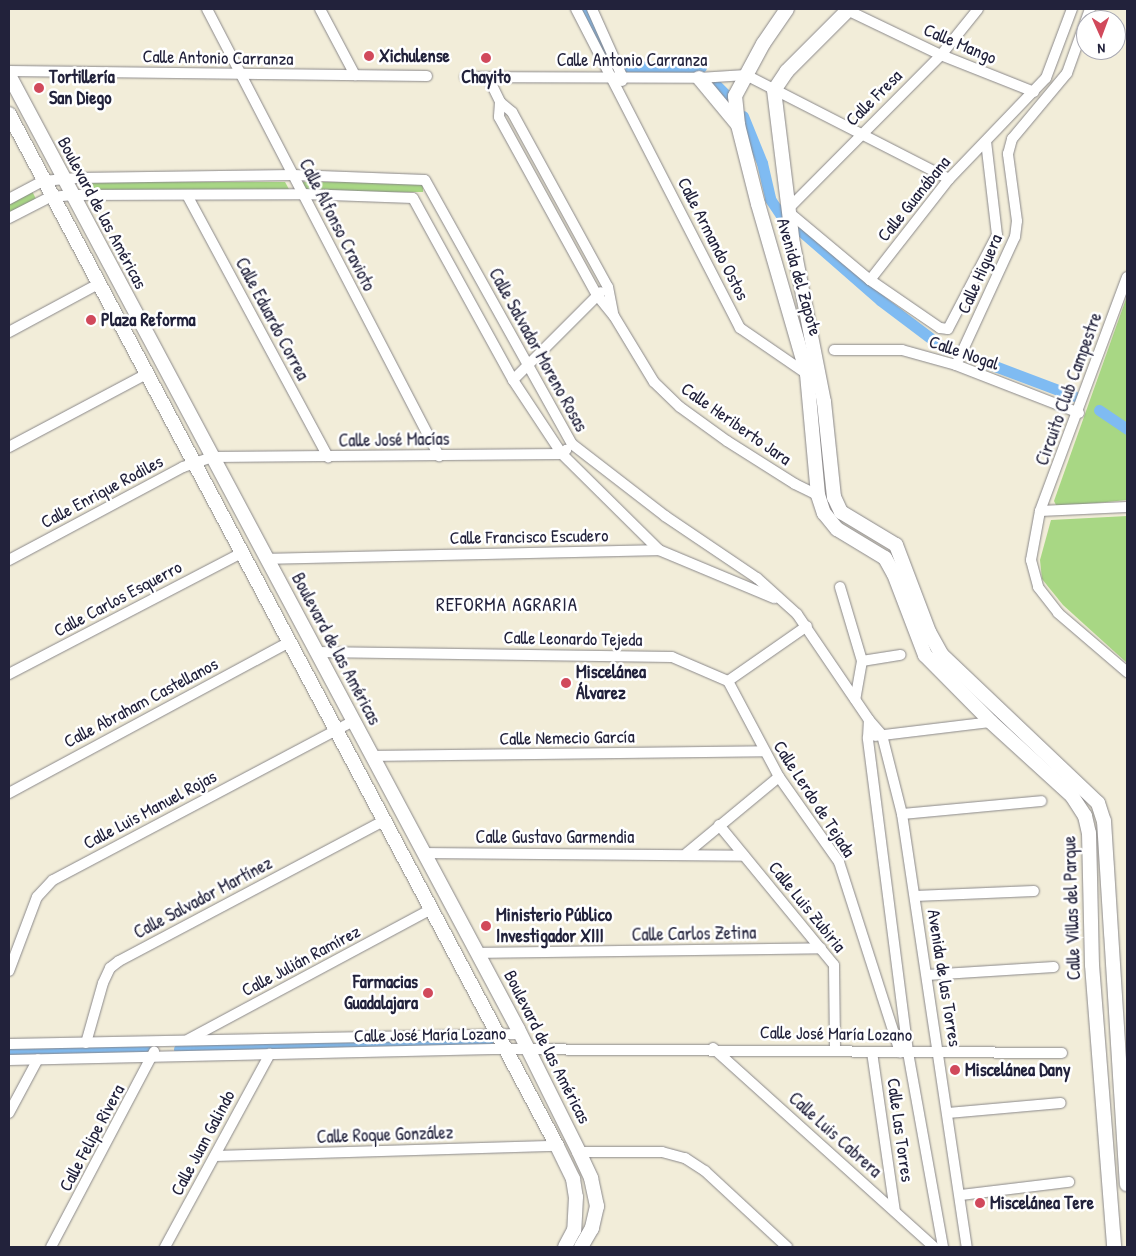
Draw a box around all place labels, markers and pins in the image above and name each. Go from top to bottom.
place label: Xichulense [379,45,450,67]
marker: Xichulense [363,50,375,62]
marker: Chayito [480,52,492,64]
place label: Chayito [461,66,511,88]
place label: Tortillería San Diego [49,67,115,110]
marker: Tortillería San Diego [33,82,45,94]
place label: Plaza Reforma [101,309,196,331]
marker: Plaza Reforma [85,314,97,326]
place label: Miscelánea Álvarez [576,662,646,704]
marker: Miscelánea Álvarez [560,677,572,689]
place label: Ministerio Público Investigador XIII [496,905,612,948]
marker: Ministerio Público Investigador XIII [480,920,492,932]
place label: Farmacias Guadalajara [344,972,418,1014]
marker: Farmacias Guadalajara [422,987,434,999]
place label: Miscelánea Dany [965,1059,1071,1081]
marker: Miscelánea Dany [949,1064,961,1076]
place label: Miscelánea Tere [990,1192,1094,1214]
marker: Miscelánea Tere [974,1197,986,1209]

